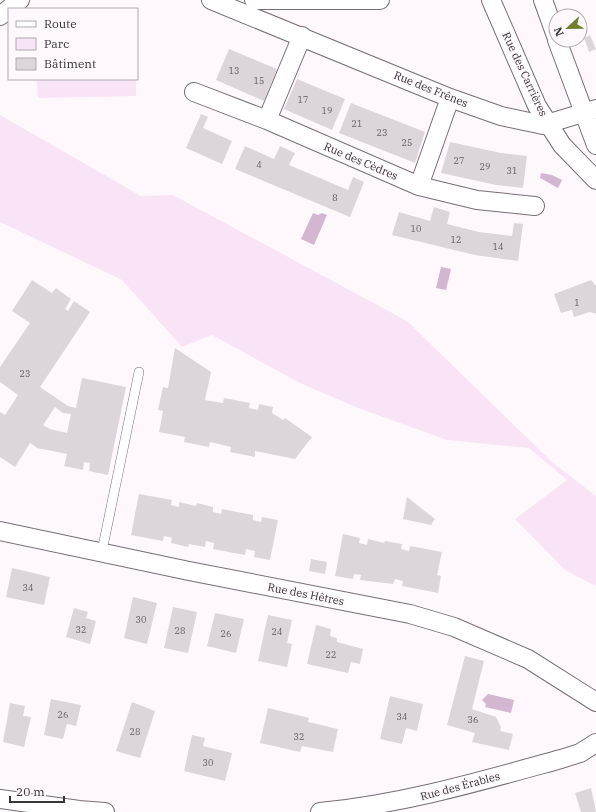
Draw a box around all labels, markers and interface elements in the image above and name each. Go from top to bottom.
legend [8,8,138,80]
north arrow [548,8,588,48]
text: Route [44,16,77,31]
text: N [550,25,567,38]
street label: Rue des Carrières [499,30,551,118]
text: Parc [44,36,69,51]
text: Bâtiment [44,56,96,71]
house number: 13 [229,65,239,76]
street label: Rue des Frênes [392,68,470,110]
house number: 15 [254,75,264,86]
house number: 17 [298,94,308,105]
house number: 19 [322,105,332,116]
house number: 21 [352,118,362,129]
house number: 23 [377,127,387,138]
house number: 25 [402,137,412,148]
street label: Rue des Cèdres [322,139,400,183]
house number: 27 [454,155,464,166]
house number: 4 [256,159,262,170]
house number: 29 [480,161,490,172]
house number: 31 [507,165,517,176]
house number: 8 [332,192,338,203]
house number: 10 [411,223,421,234]
house number: 12 [451,234,461,245]
house number: 14 [493,241,503,252]
house number: 1 [574,297,580,308]
house number: 23 [20,368,30,379]
street label: Rue des Hêtres [267,580,345,608]
house number: 34 [23,582,33,593]
house number: 30 [136,614,146,625]
house number: 32 [76,624,86,635]
house number: 28 [175,625,185,636]
house number: 24 [272,626,282,637]
house number: 26 [221,628,231,639]
house number: 22 [326,649,336,660]
house number: 26 [58,709,68,720]
house number: 34 [397,711,407,722]
house number: 36 [468,714,478,725]
house number: 28 [130,726,140,737]
house number: 32 [294,731,304,742]
house number: 30 [203,757,213,768]
street label: Rue des Érables [419,769,501,803]
scale bar [10,778,64,804]
text: 20 m [16,784,45,799]

